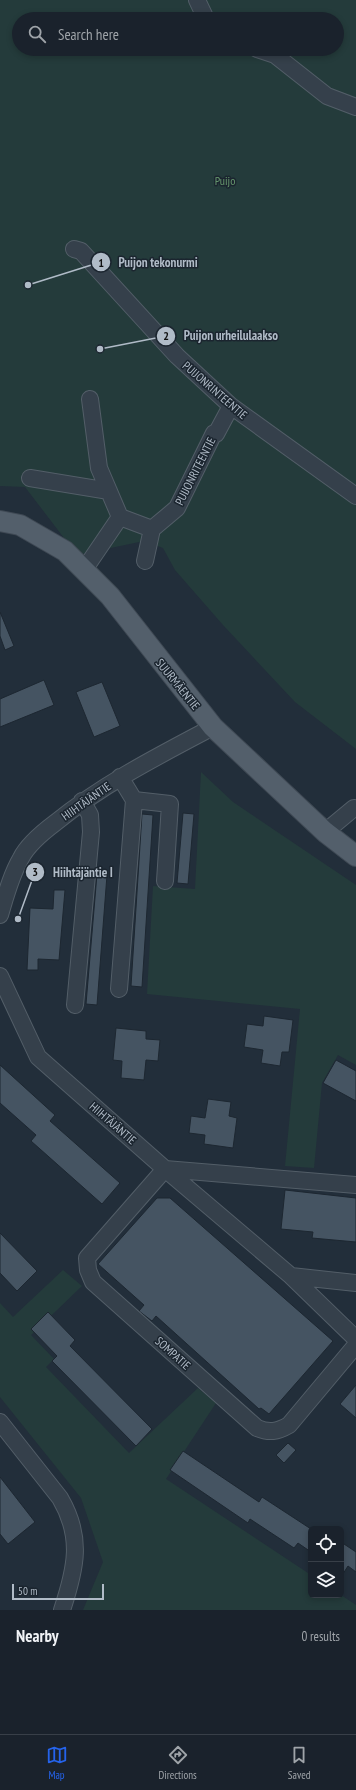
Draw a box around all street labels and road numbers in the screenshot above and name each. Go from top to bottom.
street label: PUIJONRINTEENTIE [180,358,250,422]
street label: PUIJONRITEENTIE [171,434,219,508]
street label: SUURMÄENTIE [153,655,203,713]
street label: HIIHTÄJÄNTIE [58,778,114,824]
street label: HIIHTÄJÄNTIE [87,1099,139,1147]
street label: SOMPATIE [152,1333,194,1373]

